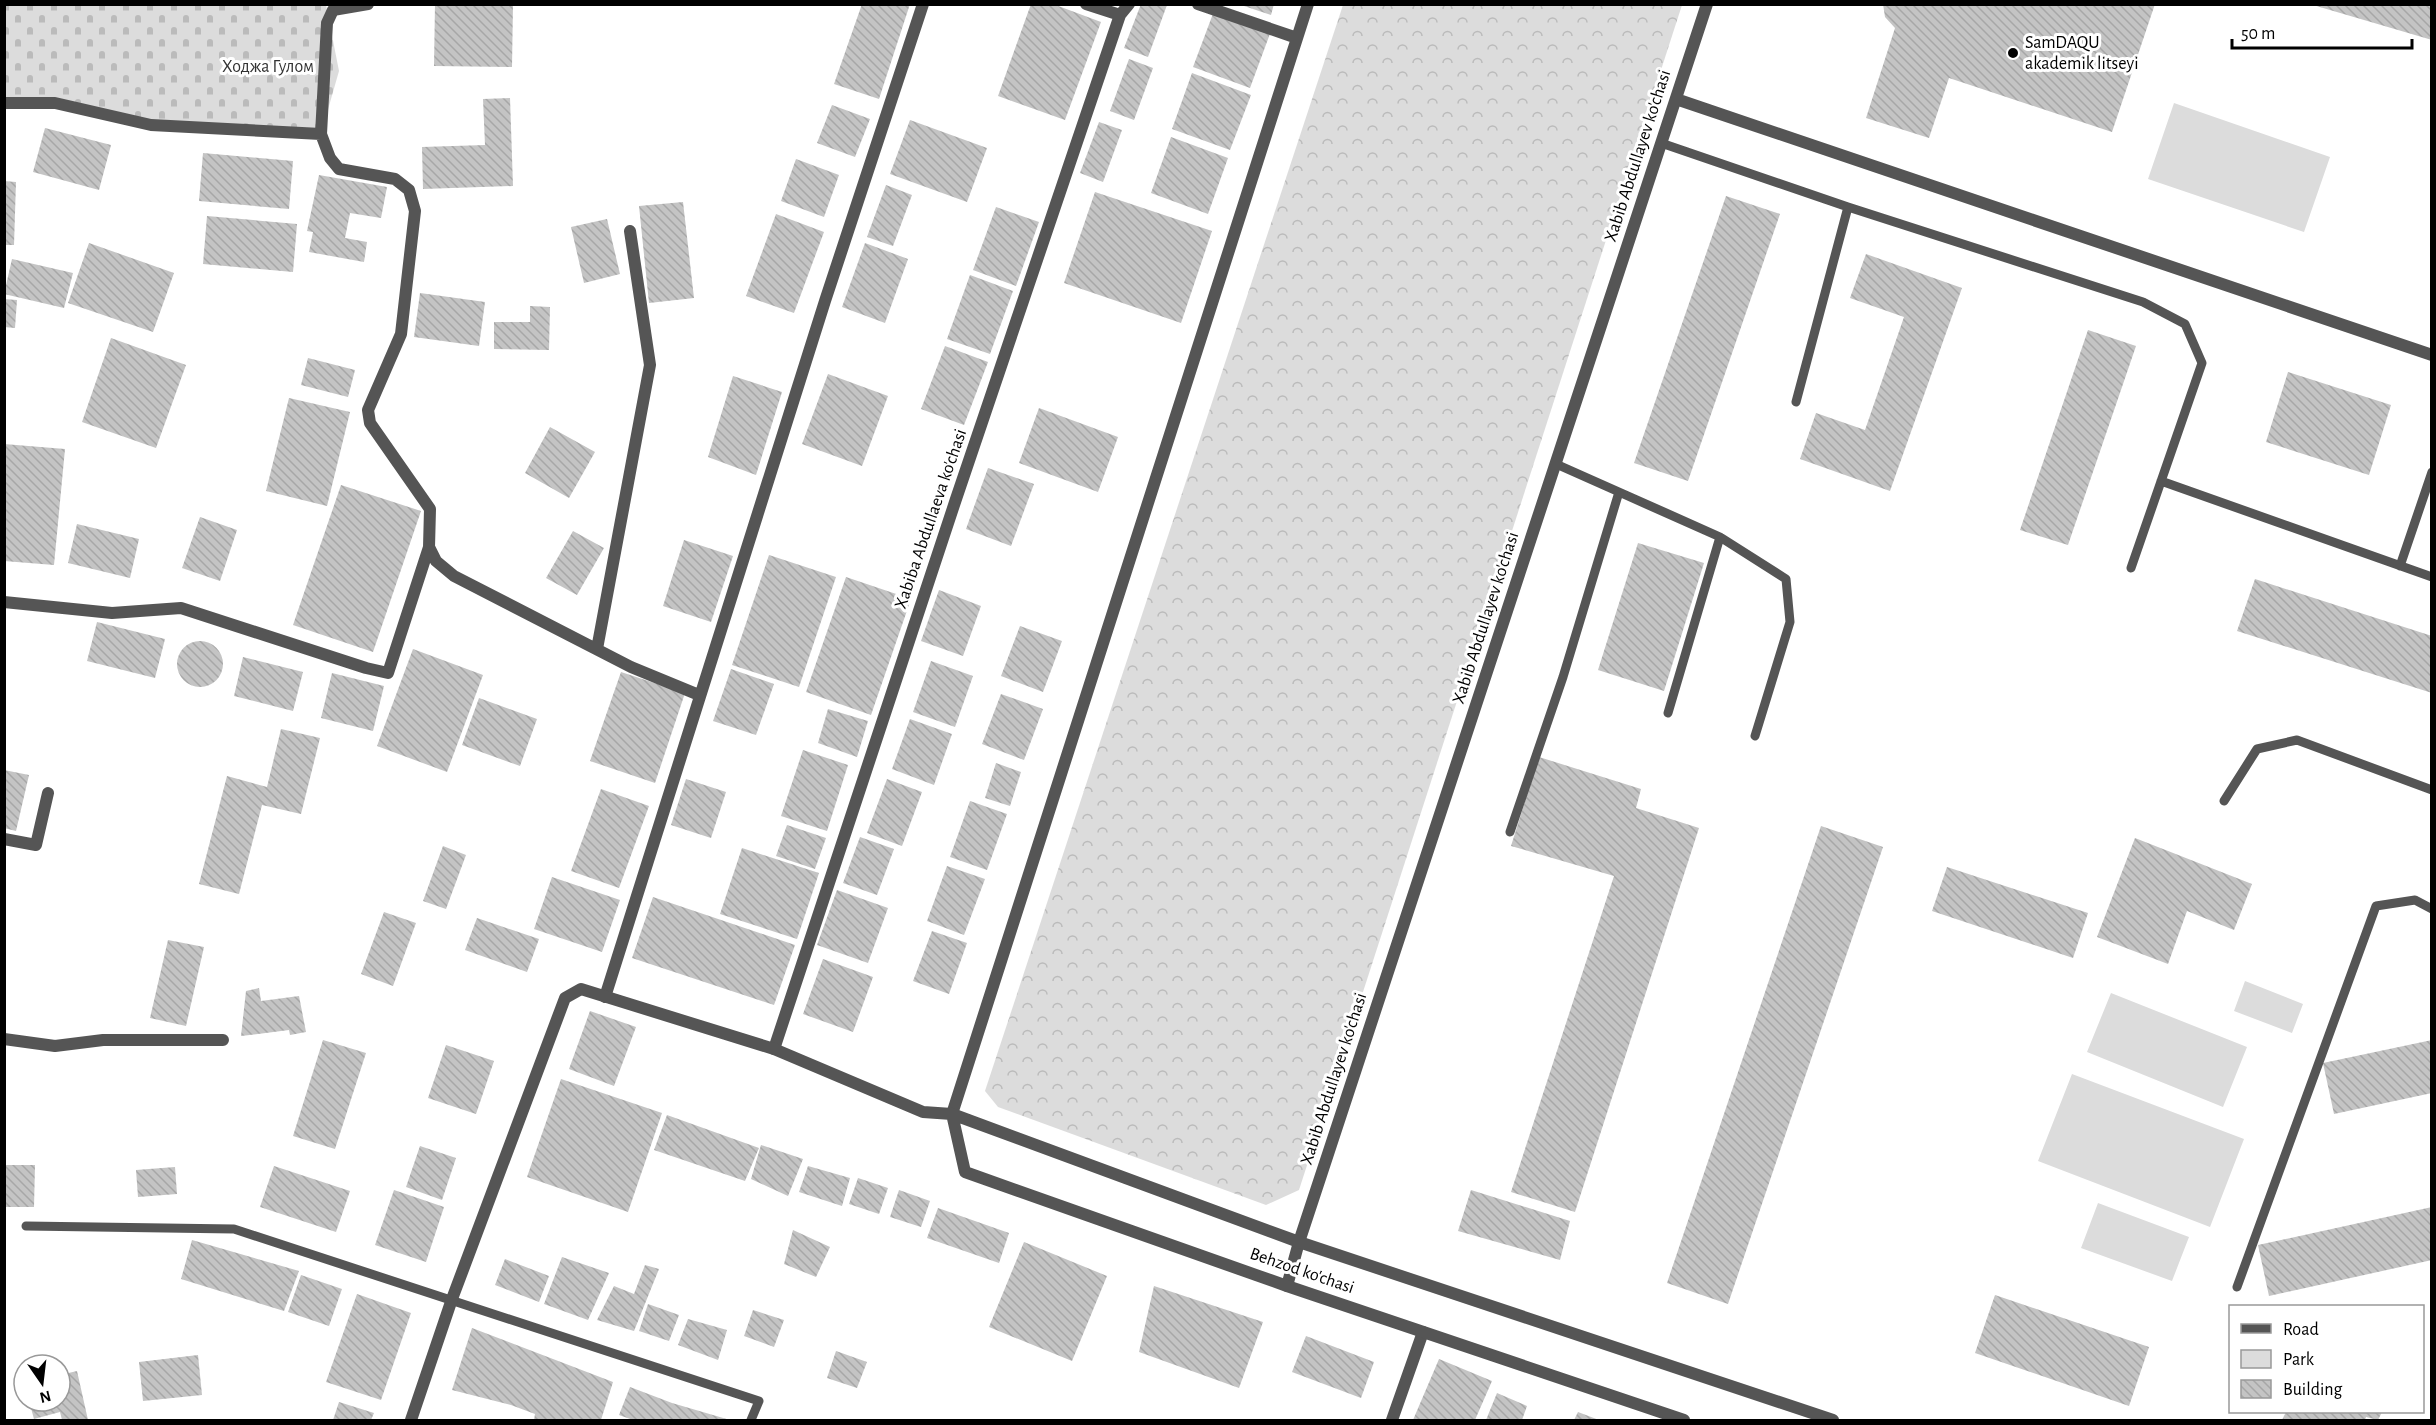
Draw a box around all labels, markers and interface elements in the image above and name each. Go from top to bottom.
scale bar [2232,12,2412,50]
text: 50 m [2241,25,2275,43]
place label: SamDAQU akademik litseyi [2025,34,2139,73]
marker: SamDAQU akademik litseyi [2006,46,2020,60]
park label: Ходжа Гулом [222,58,314,76]
street label: Xabib Abdullayev ko'chasi [1602,68,1674,244]
street label: Xabiba Abdullaeva ko'chasi [892,427,970,611]
street label: Xabib Abdullayev ko'chasi [1450,530,1522,706]
street label: Xabib Abdullayev ko'chasi [1298,991,1370,1167]
street label: Behzod ko'chasi [1247,1245,1357,1297]
legend [2229,1305,2424,1413]
text: Road [2283,1321,2319,1339]
text: Park [2283,1351,2315,1369]
north arrow [12,1353,72,1413]
text: Building [2283,1381,2343,1399]
text: N [38,1387,53,1406]

